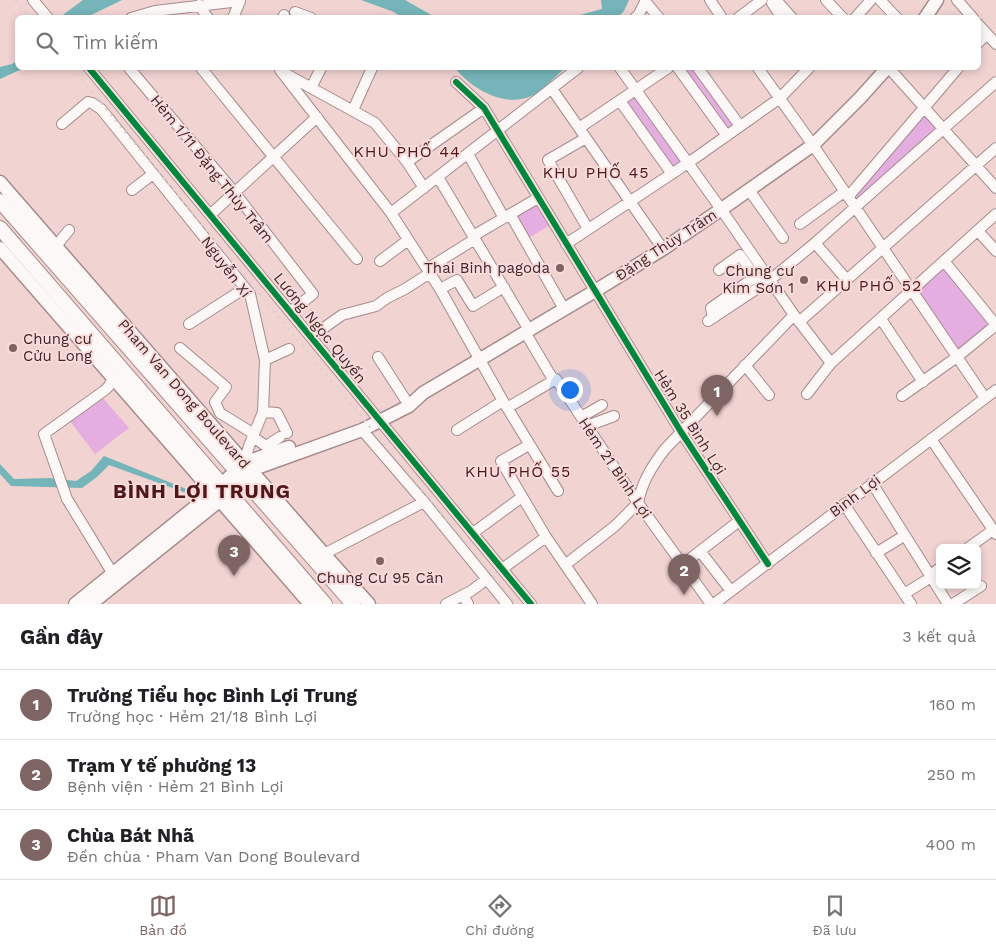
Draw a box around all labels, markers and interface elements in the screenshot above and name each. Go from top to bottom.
search box [15,15,981,70]
icon: search [33,29,61,57]
text: Tìm kiếm [73,31,159,54]
street label: Hẻm 1/11 Đặng Thùy Trâm [147,91,277,247]
district label: KHU PHỐ 44 [353,141,461,161]
district label: KHU PHỐ 45 [542,162,650,182]
street label: Đặng Thùy Trâm [612,205,720,285]
street label: Nguyễn Xí [197,232,256,301]
place label: Thai Binh pagoda [424,259,551,277]
marker: Thai Binh pagoda [554,262,566,274]
place label: Chung cư Kim Sơn 1 [722,262,795,297]
street label: Lương Ngọc Quyến [270,269,370,387]
marker: Chung cư Kim Sơn 1 [798,274,810,286]
district label: KHU PHỐ 52 [816,275,922,295]
street label: Pham Van Dong Boulevard [114,316,254,472]
place label: Chung cư Cửu Long [23,330,93,365]
marker: Chung cư Cửu Long [7,342,19,354]
street label: Hẻm 35 Bình Lợi [650,366,730,478]
pin: 1 [701,375,733,416]
your location [557,377,583,403]
street label: Hẻm 21 Bình Lợi [575,414,655,522]
district label: KHU PHỐ 55 [465,461,571,481]
street label: Bình Lợi [826,471,884,521]
district label: BÌNH LỢI TRUNG [113,479,291,503]
pin: 3 [218,535,250,576]
map controls [936,544,981,589]
button: layers [936,544,981,589]
pin: 2 [668,554,700,595]
marker: Chung Cư 95 Căn [374,555,386,567]
place label: Chung Cư 95 Căn [316,569,444,587]
text: Gần đây [20,624,103,649]
text: 3 kết quả [902,627,976,646]
text: Trường Tiểu học Bình Lợi Trung [67,684,357,707]
text: 1 [33,695,39,714]
text: 160 m [929,695,976,714]
text: Trường học · Hẻm 21/18 Bình Lợi [67,707,317,726]
text: Trạm Y tế phường 13 [67,754,256,777]
text: 2 [31,765,41,784]
text: 250 m [927,765,976,784]
text: Bệnh viện · Hẻm 21 Bình Lợi [67,777,284,796]
text: Chùa Bát Nhã [67,824,194,847]
text: 3 [31,835,41,854]
text: 400 m [926,835,976,854]
text: Đền chùa · Pham Van Dong Boulevard [67,847,360,866]
tab: Bản đồ [139,892,187,938]
tab: Chỉ đường [465,892,534,938]
tab: Đã lưu [813,892,857,938]

